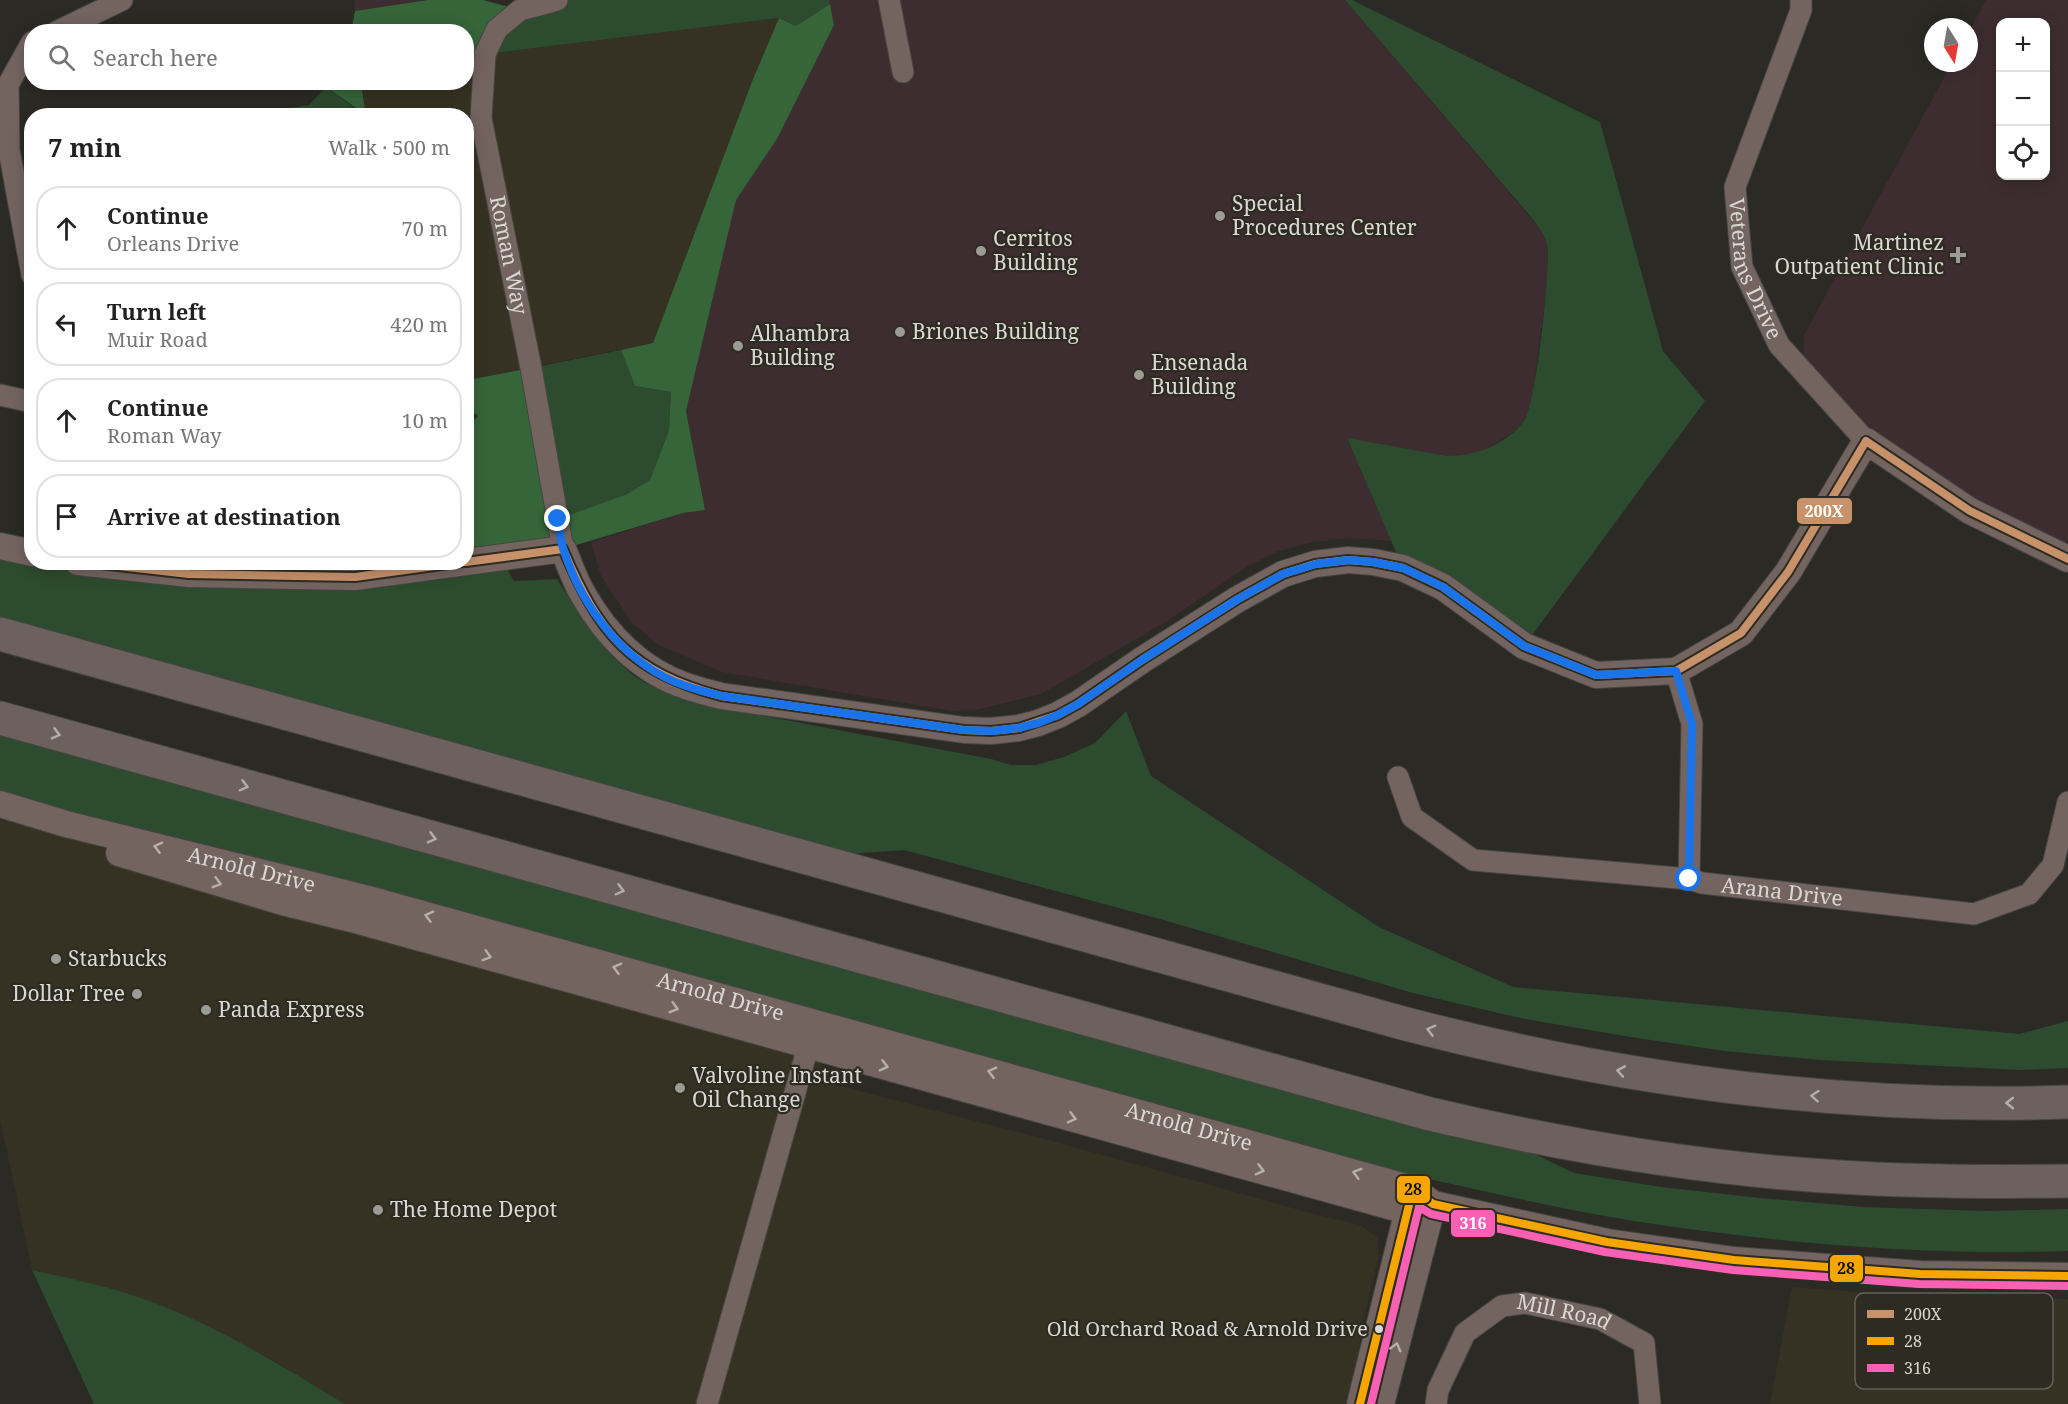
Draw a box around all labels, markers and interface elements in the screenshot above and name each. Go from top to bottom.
north arrow [1924,18,1978,72]
map controls [1996,18,2050,180]
button: + [1996,18,2050,72]
search box [24,24,474,90]
icon: search [45,41,78,74]
text: Search here [93,42,218,72]
button: − [1996,72,2050,126]
button: locate [1996,126,2050,180]
text: 7 min [48,129,122,165]
text: Walk · 500 m [328,134,450,161]
place label: Special Procedures Center [1232,189,1417,241]
street label: Roman Way [484,193,535,317]
street label: Veterans Drive [1723,197,1789,344]
text: Continue [107,200,209,230]
marker: Special Procedures Center [1213,209,1227,223]
icon: ahead [50,212,83,245]
text: 70 m [402,215,448,242]
place label: Cerritos Building [993,224,1078,276]
place label: Martinez Outpatient Clinic [1775,228,1944,280]
text: Orleans Drive [107,230,239,257]
marker: Cerritos Building [974,244,988,258]
marker: Martinez Outpatient Clinic [1949,246,1967,264]
text: Turn left [107,296,206,326]
icon: left [50,308,83,341]
text: 420 m [390,311,448,338]
place label: Briones Building [912,317,1080,345]
place label: Alhambra Building [750,319,851,371]
marker: Briones Building [893,325,907,339]
text: Muir Road [107,326,208,353]
marker: Alhambra Building [731,339,745,353]
place label: Ensenada Building [1151,348,1248,400]
marker: Ensenada Building [1132,368,1146,382]
text: Continue [107,392,209,422]
icon: ahead [50,404,83,437]
text: 10 m [402,407,448,434]
text: Roman Way [107,422,222,449]
line badge: 200X [1796,497,1853,525]
icon: arrive [50,500,83,533]
text: 200X [1805,500,1844,522]
text: Arrive at destination [107,501,341,531]
route end [544,505,570,531]
one-way arrow [51,726,61,739]
one-way arrow [238,779,249,791]
one-way arrow [426,831,437,843]
street label: Arnold Drive [185,840,318,898]
one-way arrow [153,841,163,854]
route start [1675,865,1701,891]
street label: Arana Drive [1720,870,1844,912]
one-way arrow [211,876,222,888]
one-way arrow [614,883,625,895]
one-way arrow [424,910,434,923]
place label: Starbucks [68,944,167,972]
one-way arrow [481,949,491,961]
marker: Starbucks [49,952,63,966]
one-way arrow [612,962,622,975]
street label: Arnold Drive [654,965,788,1027]
place label: Dollar Tree [12,979,125,1007]
marker: Dollar Tree [130,987,144,1001]
place label: Panda Express [218,995,364,1023]
one-way arrow [669,1001,679,1013]
marker: Panda Express [199,1003,213,1017]
one-way arrow [1426,1025,1436,1038]
one-way arrow [879,1059,889,1072]
place label: Valvoline Instant Oil Change [692,1061,862,1113]
one-way arrow [1617,1065,1627,1078]
one-way arrow [987,1066,997,1079]
marker: Valvoline Instant Oil Change [673,1081,687,1095]
one-way arrow [1810,1090,1819,1103]
street label: Arnold Drive [1122,1095,1256,1157]
one-way arrow [2005,1097,2014,1109]
one-way arrow [1067,1111,1077,1124]
one-way arrow [1255,1163,1265,1175]
one-way arrow [1352,1168,1363,1180]
line badge: 28 [1396,1175,1431,1204]
text: 28 [1404,1178,1422,1200]
place label: The Home Depot [390,1195,557,1223]
marker: The Home Depot [371,1203,385,1217]
line badge: 316 [1450,1209,1496,1238]
text: 316 [1459,1212,1487,1234]
line badge: 28 [1829,1254,1864,1283]
text: 28 [1837,1257,1855,1279]
street label: Mill Road [1514,1287,1617,1336]
legend [1855,1293,2053,1389]
text: 200X [1904,1303,1942,1325]
place label: Old Orchard Road & Arnold Drive [1047,1315,1368,1342]
marker: Old Orchard Road & Arnold Drive [1373,1323,1385,1335]
text: 28 [1904,1330,1922,1352]
one-way arrow [1388,1343,1401,1353]
text: 316 [1904,1357,1931,1379]

